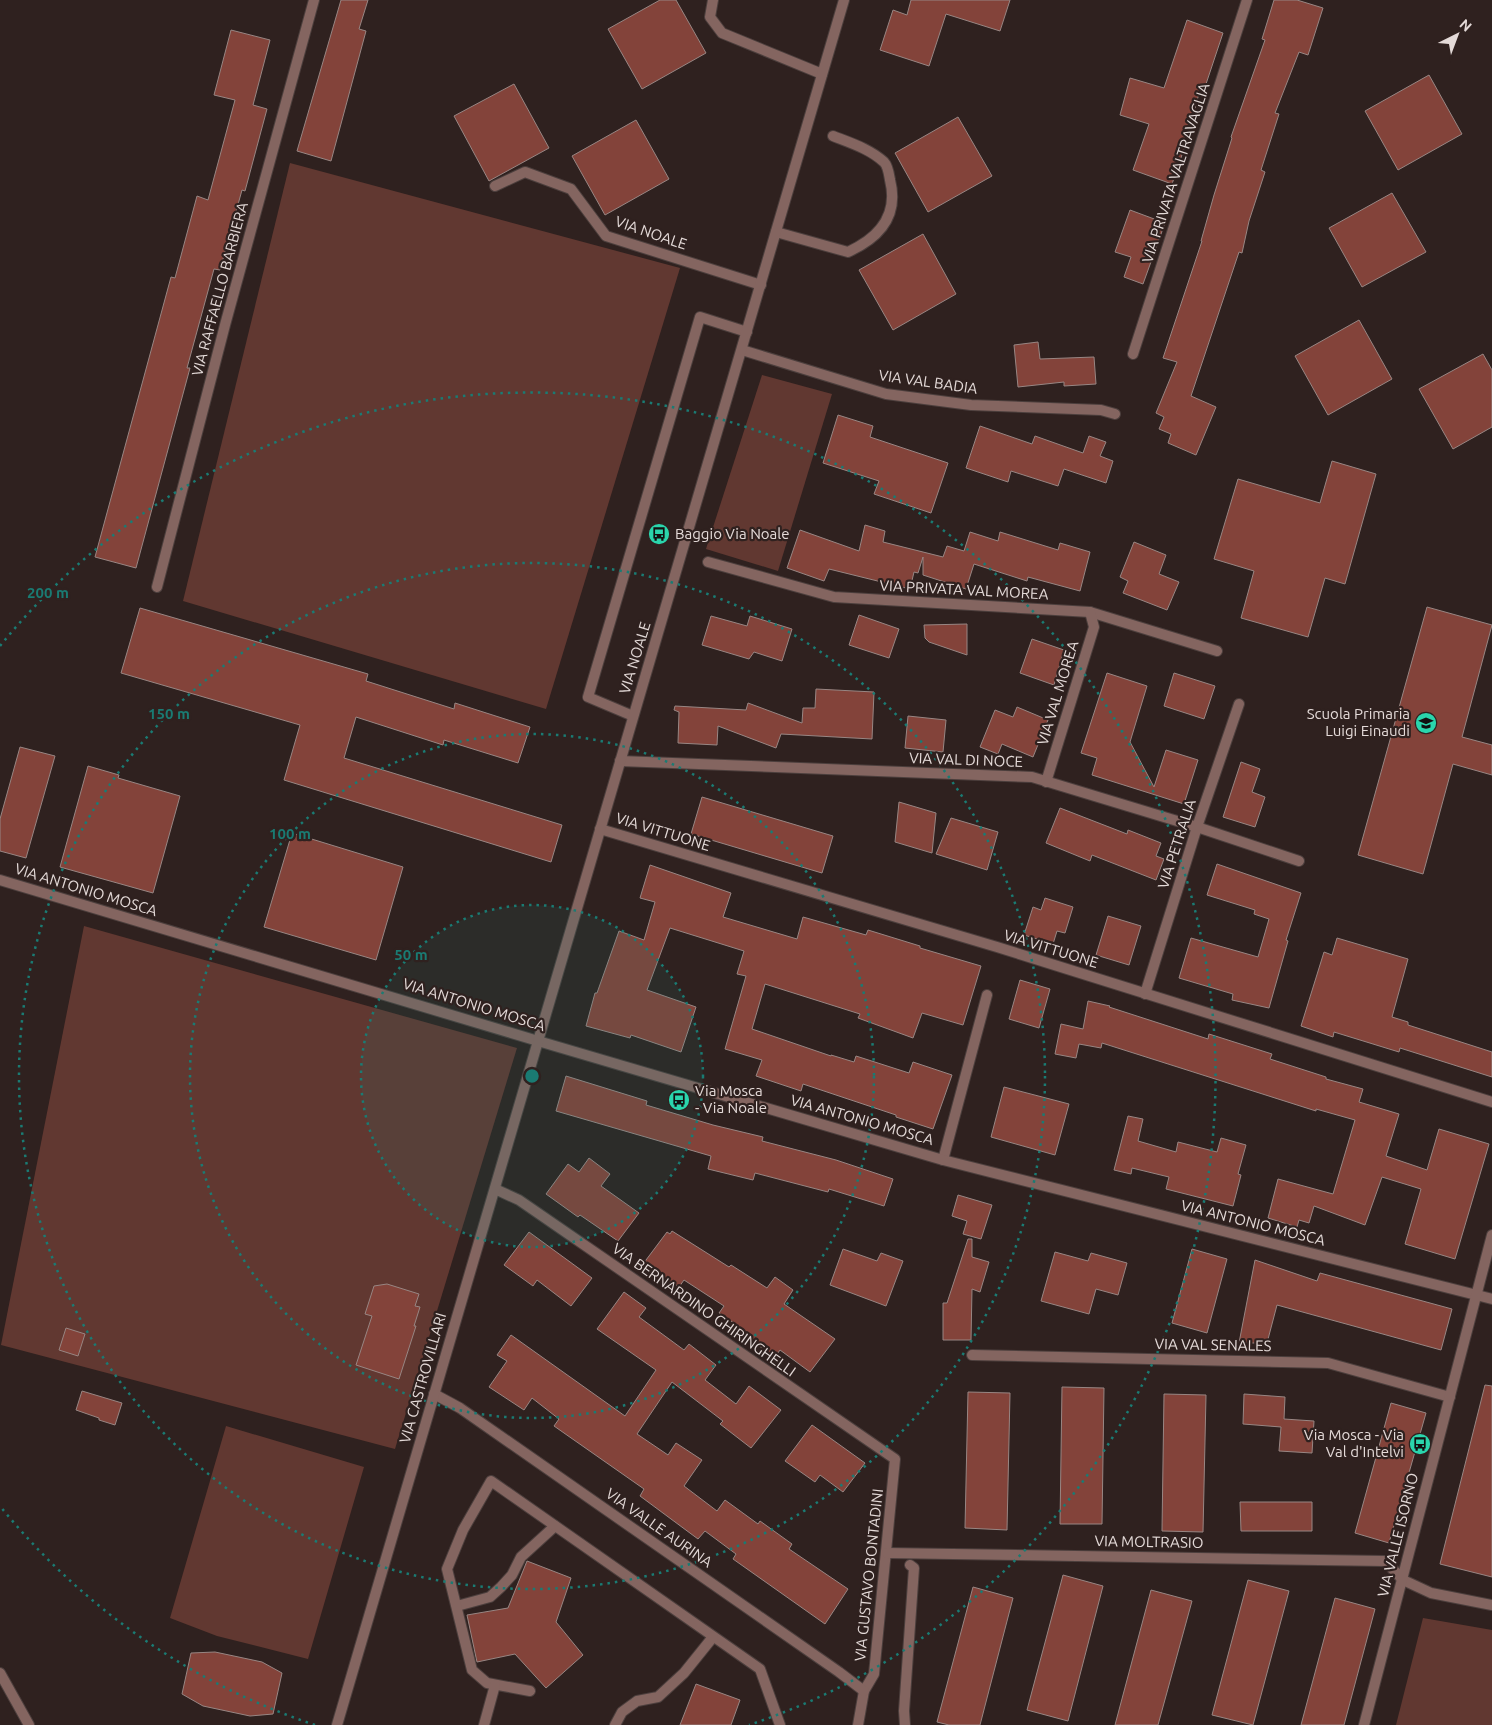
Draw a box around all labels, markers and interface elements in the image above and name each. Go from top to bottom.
north arrow [1432,10,1482,60]
text: N [1456,16,1475,35]
street label: VIA PRIVATA VALTRAVAGLIA [1138,80,1213,265]
street label: VIA RAFFAELLO BARBIERA [188,200,251,378]
street label: VIA NOALE [613,212,689,253]
street label: VIA VAL BADIA [878,366,979,397]
bus stop icon: Baggio Via Noale [647,522,671,546]
place label: Baggio Via Noale [675,525,790,542]
street label: VIA PRIVATA VAL MOREA [879,577,1049,602]
text: 200 m [27,584,69,601]
street label: VIA NOALE [615,620,654,696]
street label: VIA VAL MOREA [1034,638,1082,747]
text: 150 m [148,705,190,722]
place label: Scuola Primaria Luigi Einaudi [1307,705,1410,739]
school or university icon: Scuola Primaria Luigi Einaudi [1414,711,1438,735]
street label: VIA VAL DI NOCE [909,749,1023,770]
street label: VIA PETRALIA [1154,797,1199,891]
street label: VIA VITTUONE [614,809,712,854]
text: 100 m [269,825,311,842]
street label: VIA ANTONIO MOSCA [13,860,160,919]
street label: VIA VITTUONE [1002,926,1100,971]
text: 50 m [394,946,428,963]
street label: VIA ANTONIO MOSCA [401,975,548,1034]
centre of rings [523,1067,541,1085]
place label: Via Mosca - Via Noale [695,1082,767,1116]
bus stop icon: Via Mosca - Via Noale [667,1088,691,1112]
street label: VIA ANTONIO MOSCA [789,1091,936,1148]
street label: VIA ANTONIO MOSCA [1179,1196,1327,1249]
street label: VIA BERNARDINO GHIRINGHELLI [609,1240,799,1380]
street label: VIA CASTROVILLARI [396,1311,449,1445]
street label: VIA VAL SENALES [1154,1335,1272,1354]
place label: Via Mosca - Via Val d'Intelvi [1304,1426,1404,1460]
bus stop icon: Via Mosca - Via Val d'Intelvi [1408,1432,1432,1456]
street label: VIA VALLE ISORNO [1374,1471,1421,1599]
street label: VIA VALLE AURINA [603,1485,716,1571]
street label: VIA GUSTAVO BONTADINI [851,1488,886,1662]
street label: VIA MOLTRASIO [1094,1532,1204,1551]

